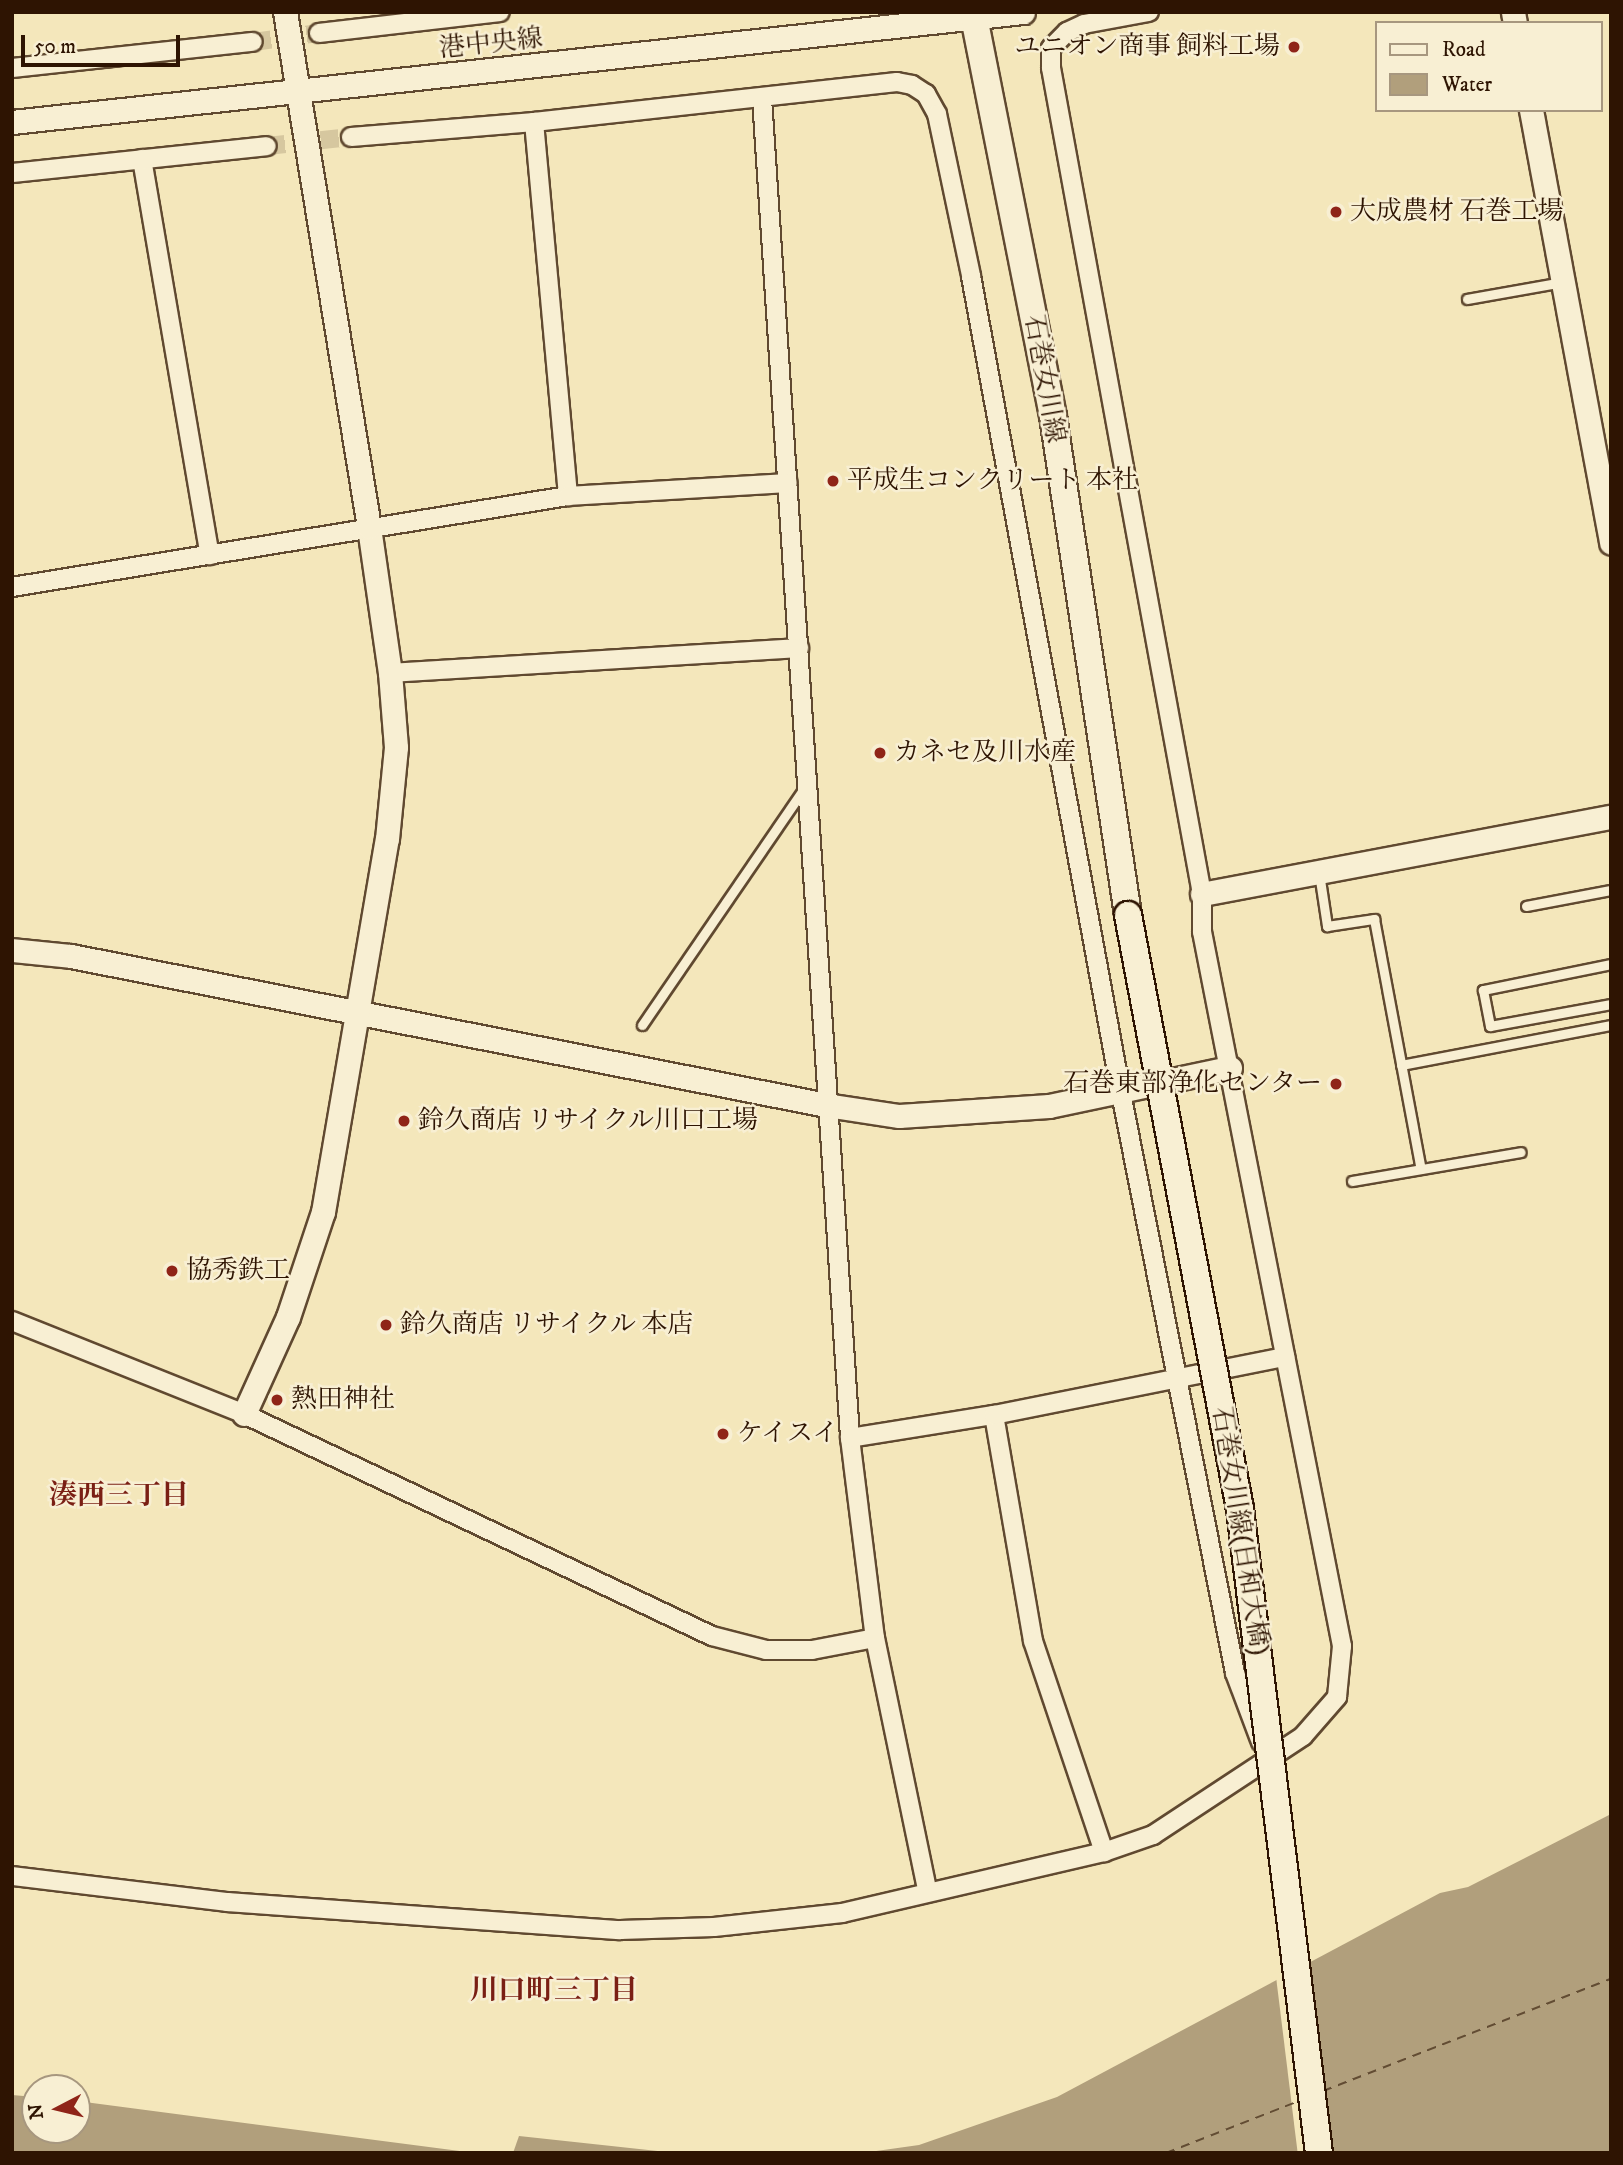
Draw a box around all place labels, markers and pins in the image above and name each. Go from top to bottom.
place label: ユニオン商事 飼料工場 [1014,31,1280,63]
marker: ユニオン商事 飼料工場 [1286,39,1302,55]
place label: 大成農材 石巻工場 [1350,196,1564,228]
marker: 大成農材 石巻工場 [1328,204,1344,220]
place label: 平成生コンクリート 本社 [847,465,1139,497]
marker: 平成生コンクリート 本社 [825,473,841,489]
place label: カネセ及川水産 [894,737,1076,769]
marker: カネセ及川水産 [872,745,888,761]
place label: 石巻東部浄化センター [1062,1068,1322,1100]
marker: 石巻東部浄化センター [1328,1076,1344,1092]
place label: 鈴久商店 リサイクル川口工場 [418,1105,762,1137]
marker: 鈴久商店 リサイクル川口工場 [396,1113,412,1129]
place label: 協秀鉄工 [186,1255,290,1287]
marker: 協秀鉄工 [164,1263,180,1279]
place label: 鈴久商店 リサイクル 本店 [400,1309,697,1341]
marker: 鈴久商店 リサイクル 本店 [378,1317,394,1333]
place label: 熱田神社 [291,1384,395,1416]
marker: 熱田神社 [269,1392,285,1408]
place label: ケイスイ [737,1418,841,1450]
marker: ケイスイ [715,1426,731,1442]

